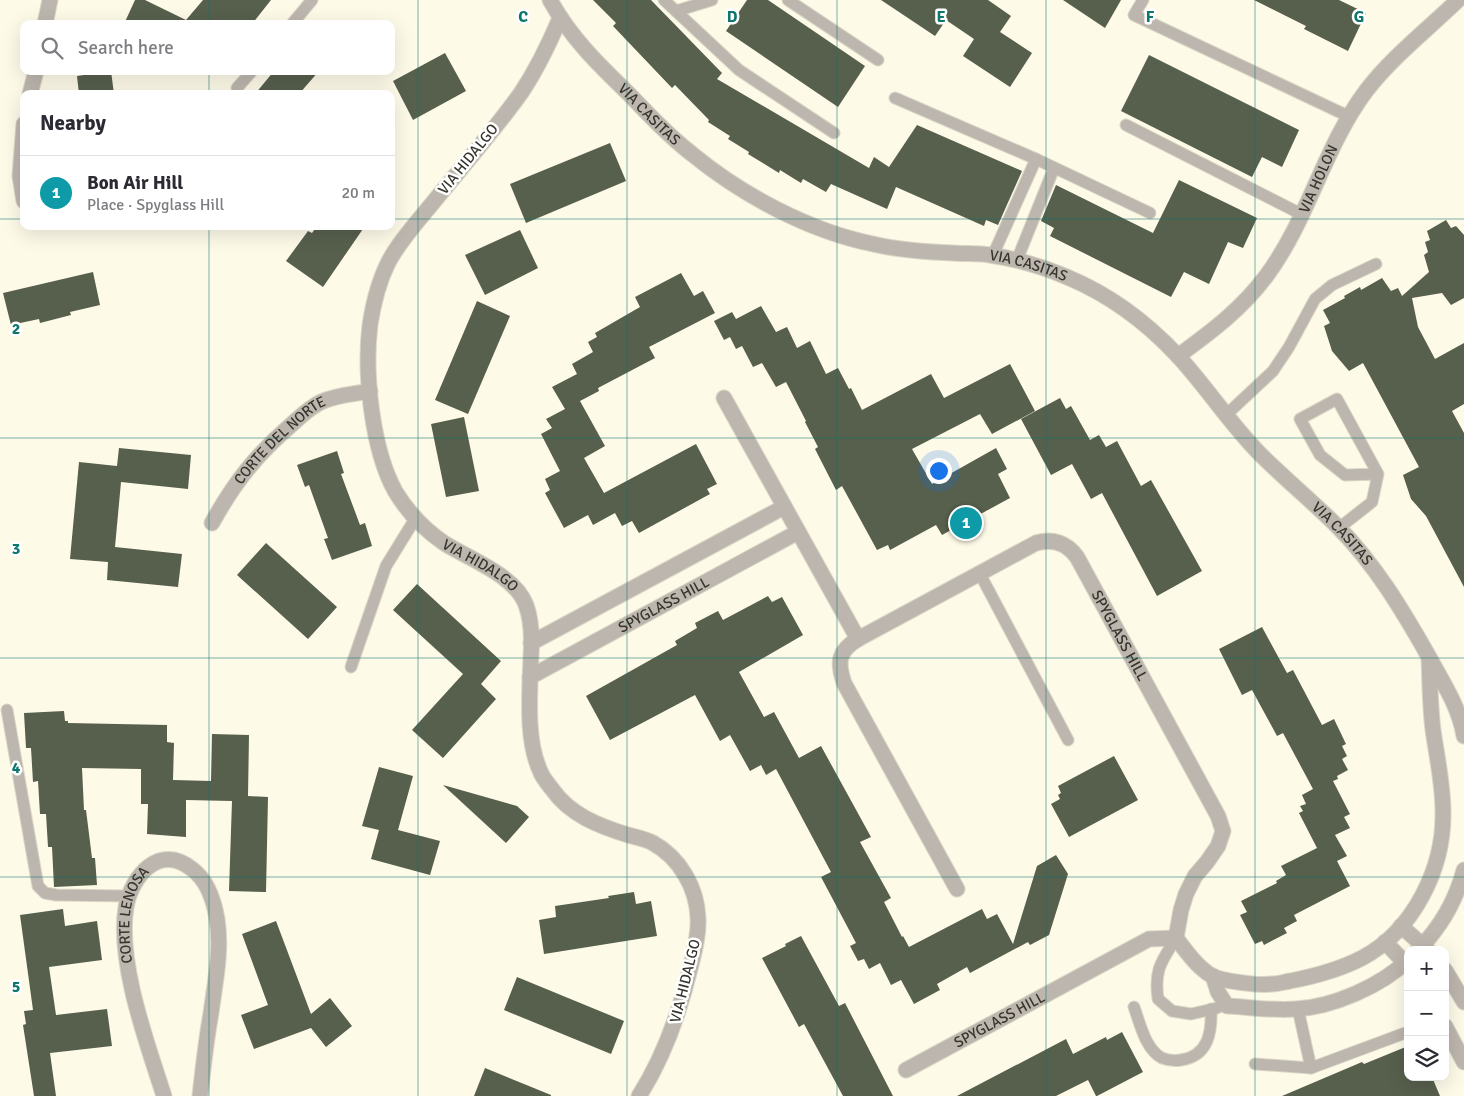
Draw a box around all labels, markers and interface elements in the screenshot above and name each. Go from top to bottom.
text: C [518,7,528,27]
text: D [727,7,738,27]
text: E [936,7,946,27]
text: F [1146,7,1155,27]
text: G [1354,7,1364,27]
search box [20,20,395,75]
icon: search [38,34,66,62]
text: Search here [78,36,174,60]
street label: VIA CASITAS [614,79,684,149]
text: Nearby [40,110,106,136]
street label: VIA HIDALGO [434,120,502,198]
street label: VIA HOLON [1295,142,1342,216]
text: Bon Air Hill [87,171,183,195]
text: 1 [52,183,60,203]
text: 20 m [341,183,375,203]
text: Place · Spyglass Hill [87,195,224,215]
street label: VIA CASITAS [988,246,1070,285]
text: 2 [12,319,20,339]
street label: CORTE DEL NORTE [230,392,328,488]
your location [926,458,952,484]
street label: VIA CASITAS [1308,498,1377,569]
pin: 1 [950,504,982,542]
street label: VIA HIDALGO [439,535,522,595]
text: 3 [12,539,20,559]
street label: SPYGLASS HILL [615,573,712,637]
street label: SPYGLASS HILL [1088,587,1152,684]
text: 4 [12,758,21,778]
street label: CORTE LENOSA [115,862,153,965]
street label: VIA HIDALGO [666,937,704,1025]
map controls [1404,946,1449,1081]
button: + [1404,946,1449,991]
text: 5 [12,977,20,997]
street label: SPYGLASS HILL [951,988,1048,1051]
button: − [1404,991,1449,1036]
button: layers [1404,1036,1449,1081]

